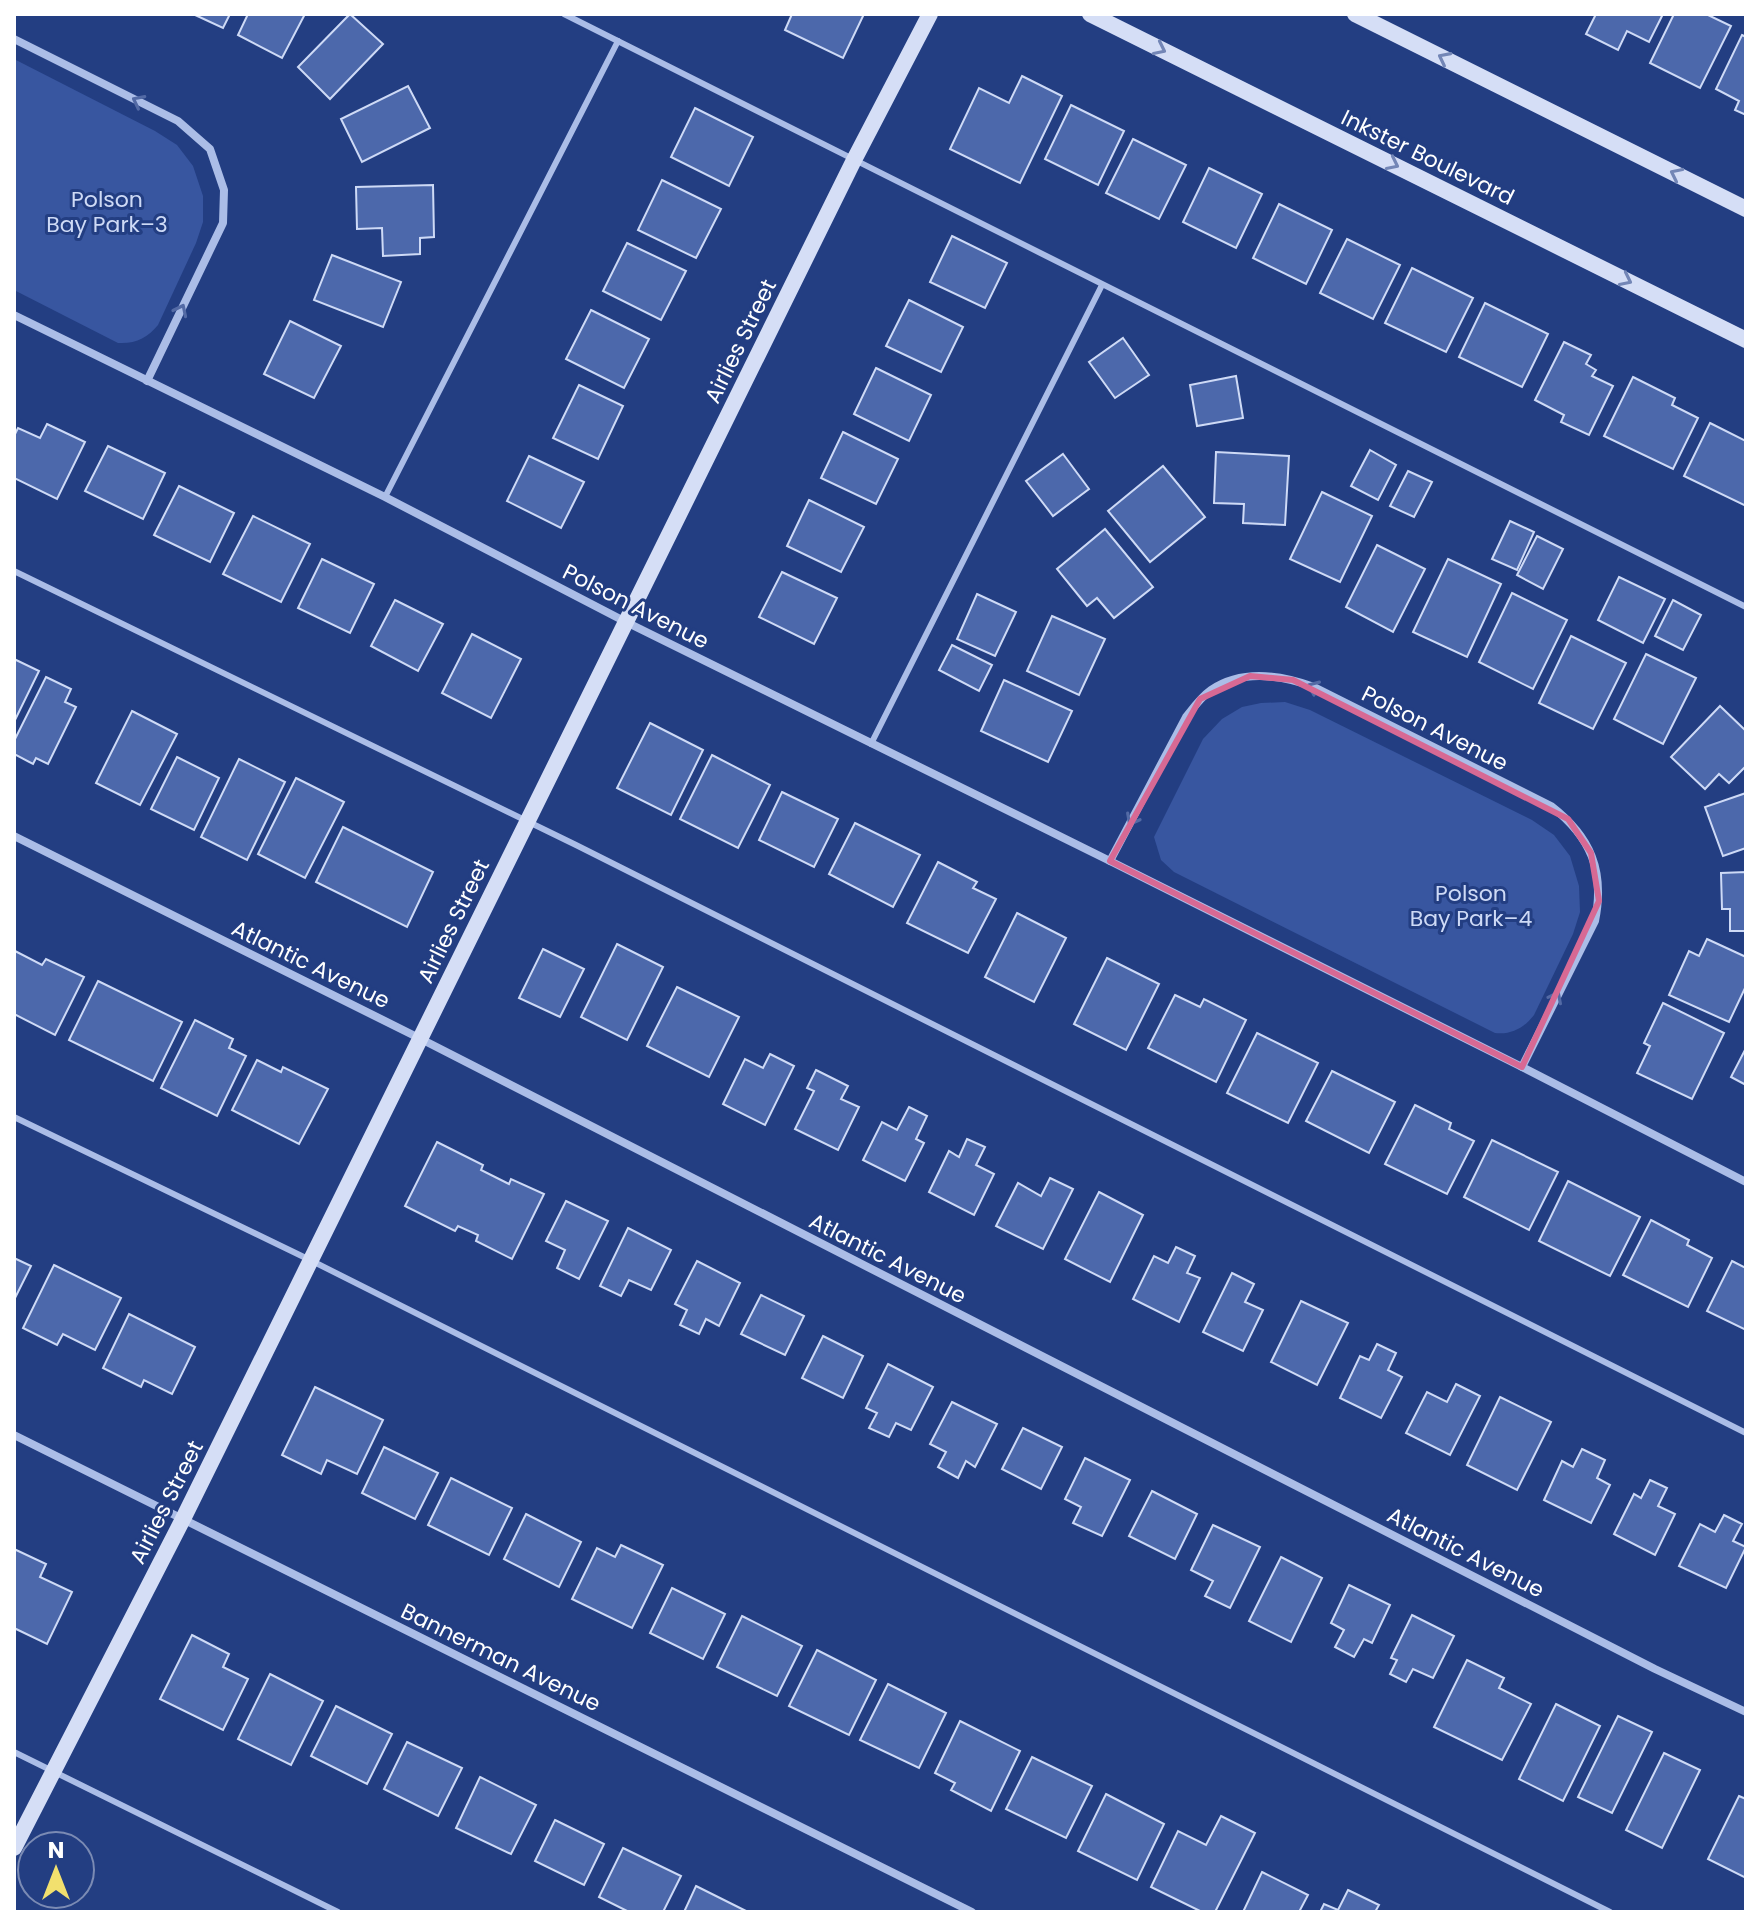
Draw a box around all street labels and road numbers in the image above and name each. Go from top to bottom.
street label: Inkster Boulevard [1336,102,1520,213]
street label: Airlies Street [697,274,784,409]
street label: Polson Avenue [557,556,714,657]
street label: Polson Avenue [1356,678,1513,779]
street label: Airlies Street [410,854,497,989]
street label: Atlantic Avenue [226,913,395,1016]
street label: Atlantic Avenue [804,1205,972,1311]
street label: Airlies Street [122,1435,211,1569]
street label: Atlantic Avenue [1382,1499,1550,1605]
street label: Bannerman Avenue [396,1596,606,1719]

